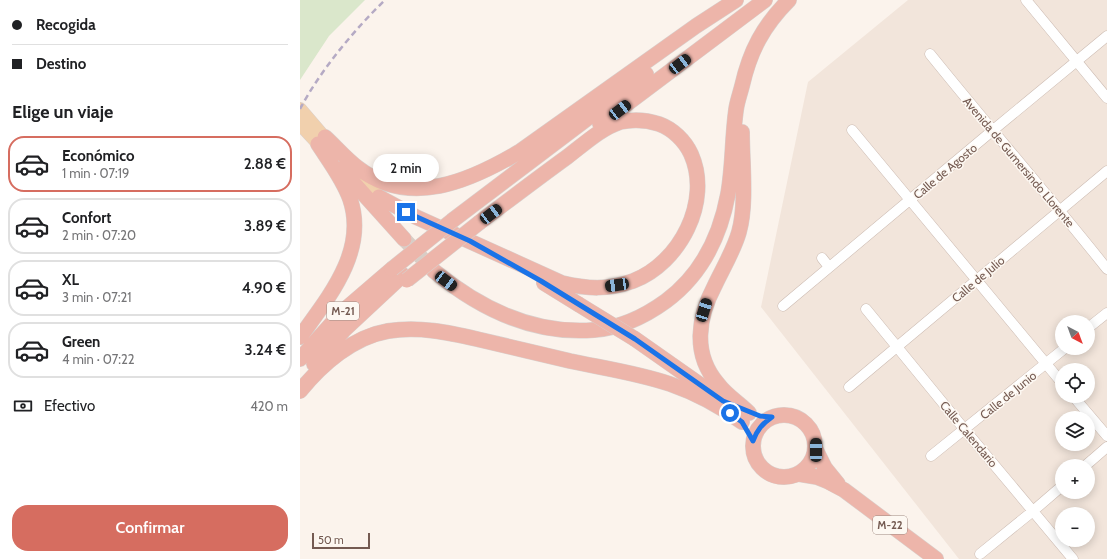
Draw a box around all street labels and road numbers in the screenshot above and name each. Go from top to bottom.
street label: Avenida de Gumersindo Llorente [960,94,1078,230]
street label: Calle de Agosto [910,140,980,202]
street label: Calle de Julio [949,252,1008,305]
road number: M-21 [327,302,359,320]
street label: Calle de Junio [977,367,1040,422]
street label: Calle Calendario [937,398,1001,470]
road number: M-22 [873,516,907,534]

